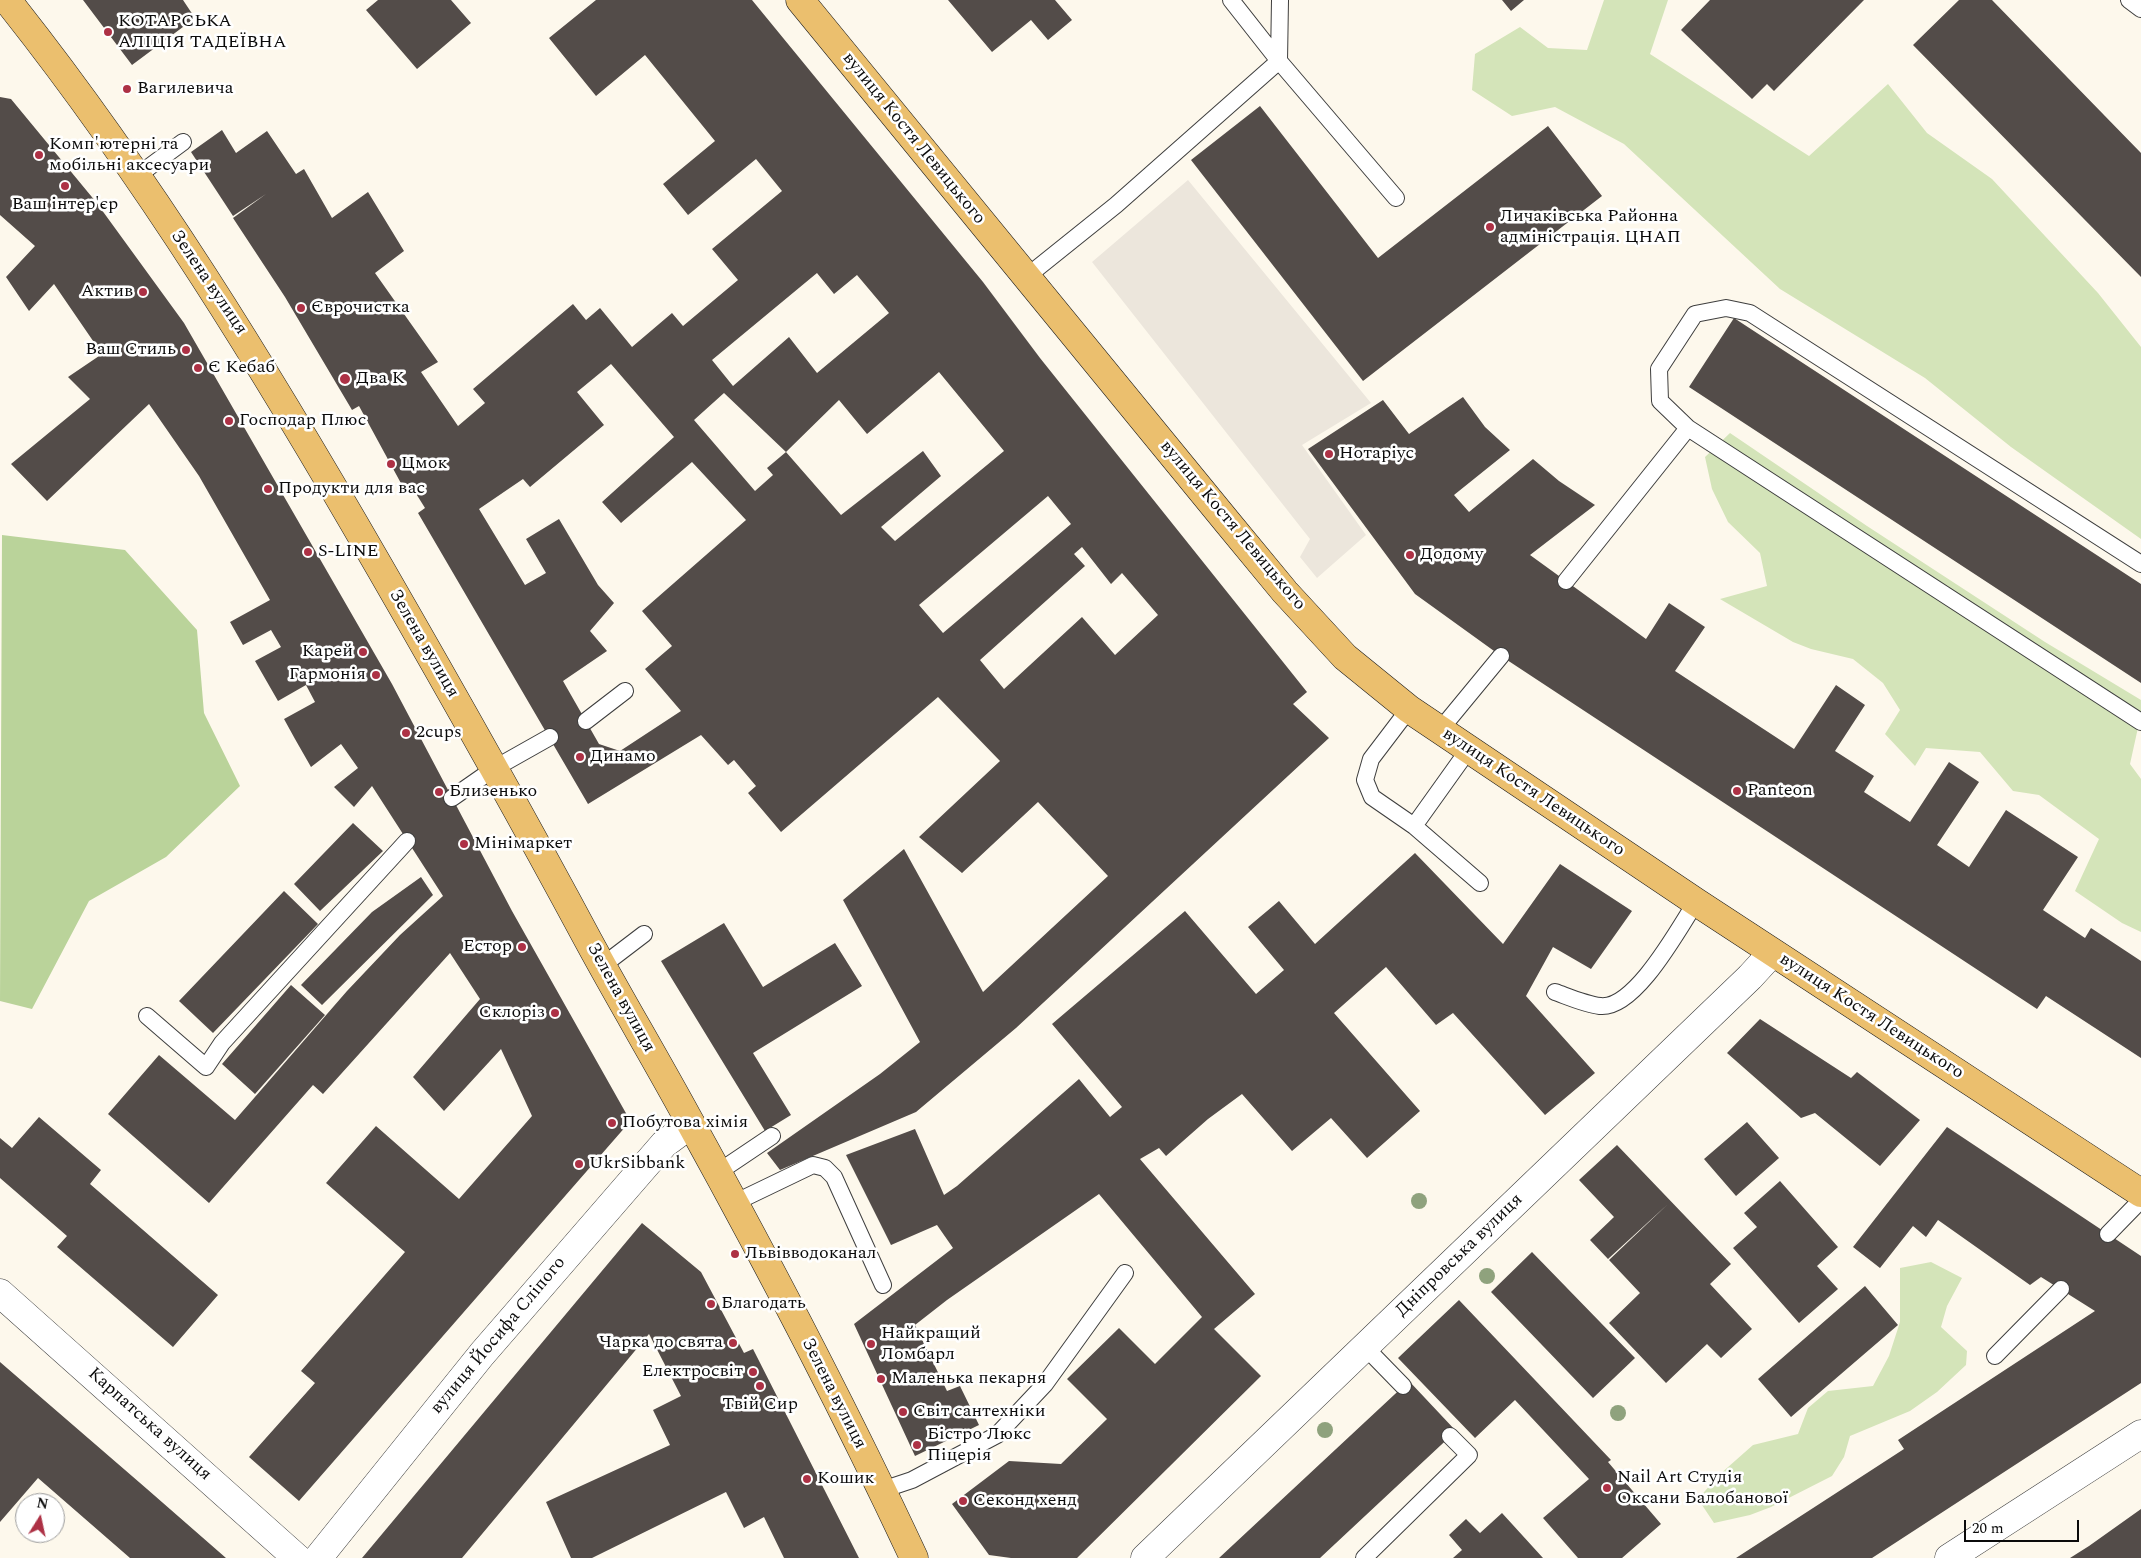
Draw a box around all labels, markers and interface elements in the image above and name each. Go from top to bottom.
place label: КОТАРСЬКА АЛІЦІЯ ТАДЕЇВНА [118,11,286,54]
marker: КОТАРСЬКА АЛІЦІЯ ТАДЕЇВНА [102,26,114,38]
street label: вулиця Костя Левицького [837,49,989,229]
place label: Вагилевича [137,78,233,100]
marker: Вагилевича [121,83,133,95]
place label: Комп'ютерні та мобільні аксесуари [49,134,209,176]
marker: Комп'ютерні та мобільні аксесуари [33,149,45,161]
marker: Ваш інтер'єр [59,180,71,192]
place label: Ваш інтер'єр [12,194,118,216]
place label: Личаківська Районна адміністрація. ЦНАП [1500,206,1681,248]
marker: Личаківська Районна адміністрація. ЦНАП [1484,221,1496,233]
street label: Зелена вулиця [165,227,251,339]
place label: Актив [81,281,133,303]
marker: Актив [137,286,149,298]
place label: Єврочистка [311,297,410,319]
marker: Єврочистка [295,302,307,314]
place label: Ваш Стиль [85,339,176,361]
marker: Ваш Стиль [180,344,192,356]
place label: Є Кебаб [208,357,275,379]
marker: Є Кебаб [192,362,204,374]
place label: Два К [356,368,405,390]
marker: Два К [338,372,352,386]
place label: Господар Плюс [239,410,366,432]
marker: Господар Плюс [223,415,235,427]
street label: вулиця Костя Левицького [1155,437,1309,615]
place label: Нотаріус [1339,443,1414,465]
marker: Нотаріус [1323,448,1335,460]
place label: Цмок [401,453,448,475]
marker: Цмок [385,458,397,470]
place label: Продукти для вас [278,478,425,500]
marker: Продукти для вас [262,483,274,495]
place label: S-LINE [318,541,378,563]
place label: Додому [1420,544,1484,566]
marker: S-LINE [302,546,314,558]
marker: Додому [1404,549,1416,561]
street label: Зелена вулиця [383,586,463,702]
place label: Карей [302,641,353,663]
marker: Карей [357,646,369,658]
place label: Гармонія [289,664,366,686]
marker: Гармонія [370,669,382,681]
place label: 2cups [416,722,462,744]
street label: вулиця Костя Левицького [1438,724,1628,862]
marker: 2cups [400,727,412,739]
place label: Динамо [590,746,656,768]
marker: Динамо [574,751,586,763]
place label: Panteon [1747,780,1813,802]
place label: Близенько [449,781,537,803]
marker: Panteon [1731,785,1743,797]
marker: Близенько [433,786,445,798]
place label: Мінімаркет [474,833,572,855]
marker: Мінімаркет [458,838,470,850]
place label: Естор [463,936,512,958]
street label: Зелена вулиця [581,940,659,1056]
marker: Естор [516,941,528,953]
street label: вулиця Костя Левицького [1775,949,1967,1085]
place label: Склоріз [479,1002,545,1024]
marker: Склоріз [549,1007,561,1019]
place label: Побутова хімія [622,1112,748,1134]
marker: Побутова хімія [606,1117,618,1129]
place label: UkrSibbank [589,1153,685,1175]
marker: UkrSibbank [573,1158,585,1170]
street label: Дніпровська вулиця [1392,1190,1528,1322]
place label: Львівводоканал [745,1243,876,1265]
marker: Львівводоканал [729,1248,741,1260]
street label: вулиця Йосифа Сліпого [427,1253,571,1419]
place label: Благодать [721,1293,806,1315]
marker: Благодать [705,1298,717,1310]
place label: Найкращий Ломбарл [881,1323,981,1366]
place label: Чарка до свята [599,1332,723,1354]
street label: Зелена вулиця [796,1335,870,1453]
marker: Чарка до свята [727,1337,739,1349]
marker: Найкращий Ломбарл [865,1338,877,1350]
place label: Електросвіт [642,1361,743,1383]
street label: Карпатська вулиця [83,1364,215,1486]
marker: Електросвіт [747,1366,759,1378]
place label: Маленька пекарня [891,1368,1046,1390]
marker: Маленька пекарня [875,1373,887,1385]
marker: Твій Сир [754,1380,766,1392]
place label: Твій Сир [722,1394,798,1416]
place label: Світ сантехніки [913,1401,1046,1423]
marker: Світ сантехніки [897,1406,909,1418]
place label: Бістро Люкс Піцерія [927,1424,1031,1466]
marker: Бістро Люкс Піцерія [911,1439,923,1451]
place label: Nail Art Студія Оксани Балобанової [1617,1467,1788,1510]
place label: Кошик [817,1468,875,1490]
marker: Кошик [801,1473,813,1485]
marker: Nail Art Студія Оксани Балобанової [1601,1482,1613,1494]
place label: Секонд хенд [973,1490,1077,1512]
text: N [35,1492,50,1515]
north arrow [15,1493,65,1543]
marker: Секонд хенд [957,1495,969,1507]
scale bar [1966,1510,2081,1542]
text: 20 m [1972,1517,2004,1540]

